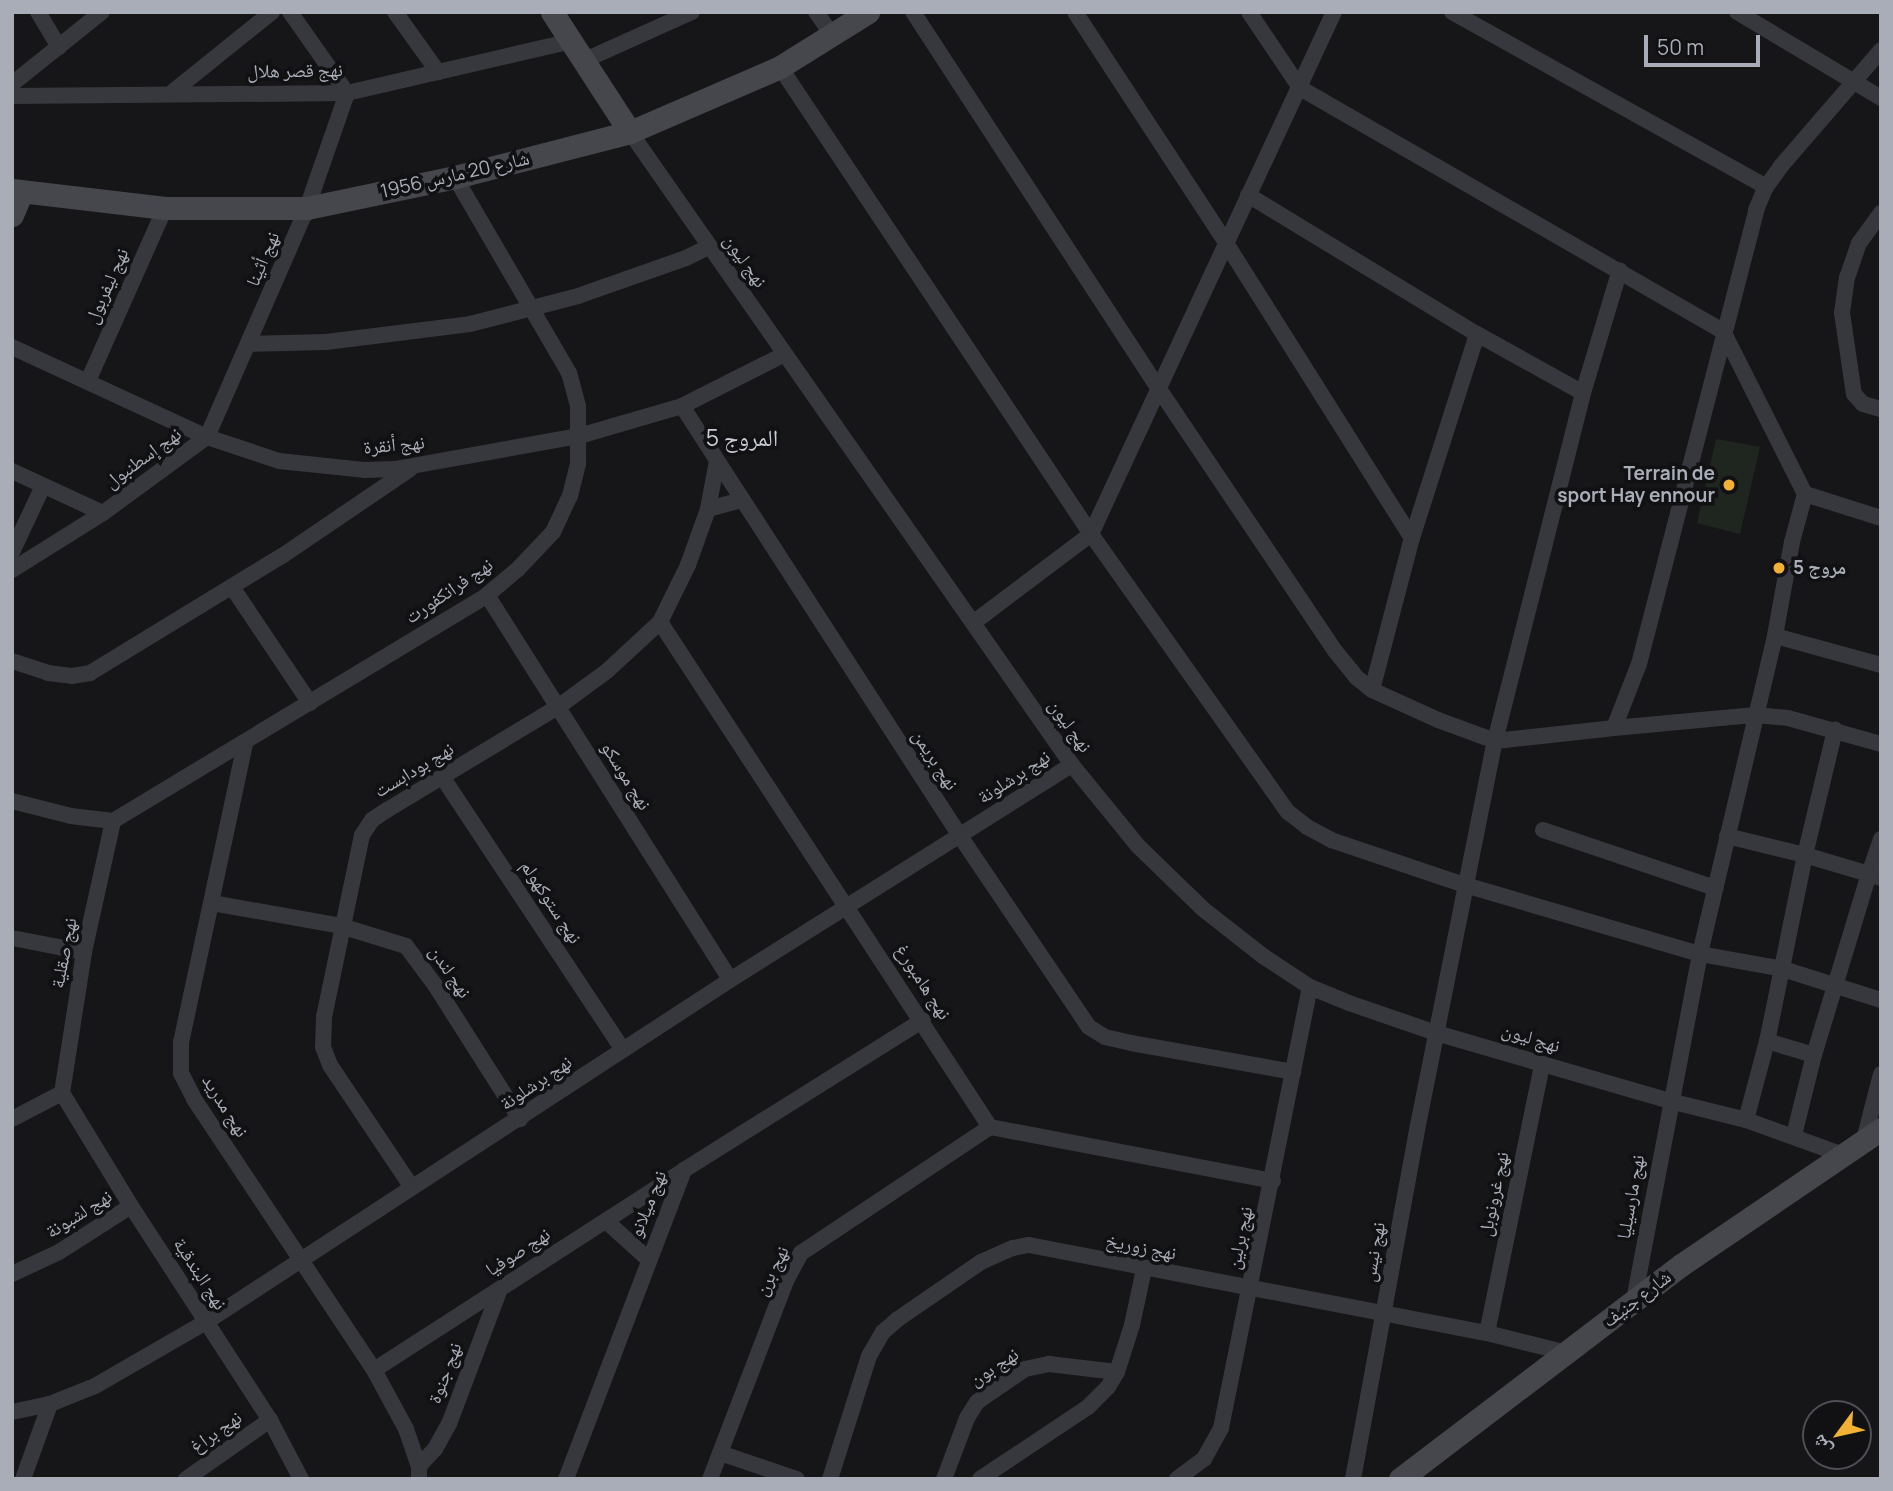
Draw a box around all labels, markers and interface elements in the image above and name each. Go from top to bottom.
scale bar [1648,21,1764,65]
text: 50 m [1657,33,1704,61]
street label: نهج قصر هلال [247,59,343,83]
street label: شارع 20 مارس 1956 [378,147,532,203]
street label: نهج أثينا [241,228,285,290]
street label: نهج ليون [719,230,771,292]
street label: نهج ليفربول [80,245,134,327]
street label: نهج إسطنبول [100,423,186,493]
district label: المروج 5 [706,423,778,451]
street label: نهج أنقرة [362,431,426,459]
place label: Terrain de sport Hay ennour [1557,463,1715,507]
marker: Terrain de sport Hay ennour [1721,477,1737,493]
street label: نهج فرانكفورت [401,553,497,629]
place label: مروج 5 [1793,557,1846,579]
marker: مروج 5 [1771,560,1787,576]
street label: نهج ليون [1044,695,1096,757]
street label: نهج بريمن [907,726,963,794]
street label: نهج بودابست [370,737,458,803]
street label: نهج موسكو [596,737,656,815]
street label: نهج برشلونة [974,745,1054,809]
street label: نهج ستوكهولم [516,856,586,948]
street label: نهج صقلية [46,916,82,990]
street label: نهج هامبورغ [890,940,956,1024]
street label: نهج لندن [424,941,476,1003]
street label: نهج ليون [1499,1018,1563,1058]
street label: نهج برشلونة [496,1051,576,1115]
street label: نهج مدريد [197,1071,253,1141]
street label: نهج غرونوبل [1474,1150,1514,1238]
street label: نهج مارسيليا [1612,1153,1650,1241]
street label: نهج ميلانو [624,1167,672,1241]
street label: نهج لشبونة [42,1185,116,1243]
street label: نهج برلين [1222,1204,1258,1272]
street label: نهج نيس [1358,1220,1390,1284]
street label: نهج صوفيا [481,1223,555,1281]
street label: نهج زوريخ [1104,1229,1178,1265]
street label: نهج البندقية [168,1234,232,1314]
street label: نهج برن [750,1242,794,1300]
street label: شارع جنيف [1598,1266,1676,1332]
street label: نهج جنوة [423,1339,467,1407]
street label: نهج بون [965,1343,1023,1391]
north arrow [1802,1400,1872,1470]
street label: نهج براغ [186,1406,246,1458]
text: ش [1805,1430,1837,1461]

